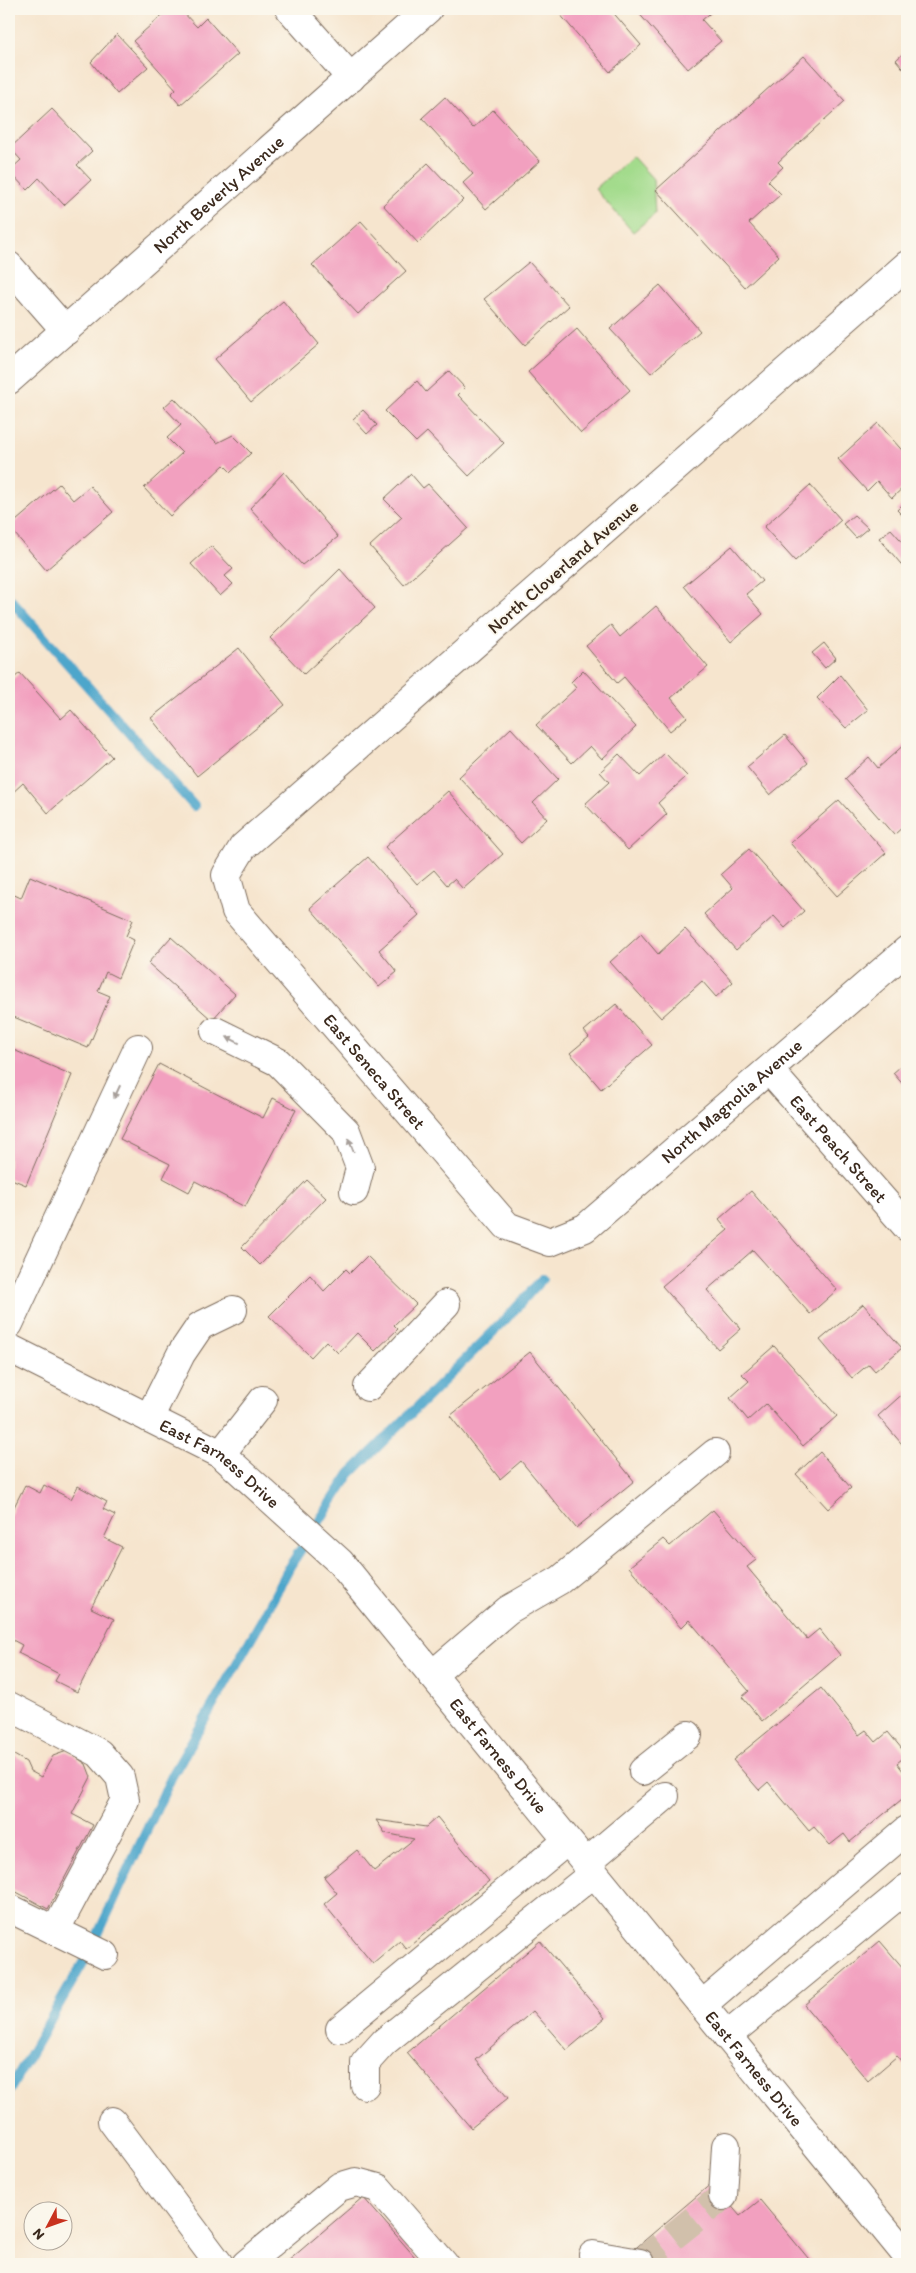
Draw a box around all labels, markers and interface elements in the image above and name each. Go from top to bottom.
street label: North Beverly Avenue [149,131,289,258]
street label: North Cloverland Avenue [483,495,643,639]
street label: East Seneca Street [318,1009,430,1134]
street label: North Magnolia Avenue [657,1034,807,1168]
one-way arrow [226,1035,240,1043]
one-way arrow [113,1085,121,1099]
street label: East Peach Street [785,1090,892,1208]
one-way arrow [347,1138,355,1152]
street label: East Farness Drive [156,1414,284,1513]
street label: East Farness Drive [445,1693,552,1818]
street label: East Farness Drive [700,2006,808,2131]
north arrow [22,2200,72,2250]
text: N [29,2225,48,2243]

